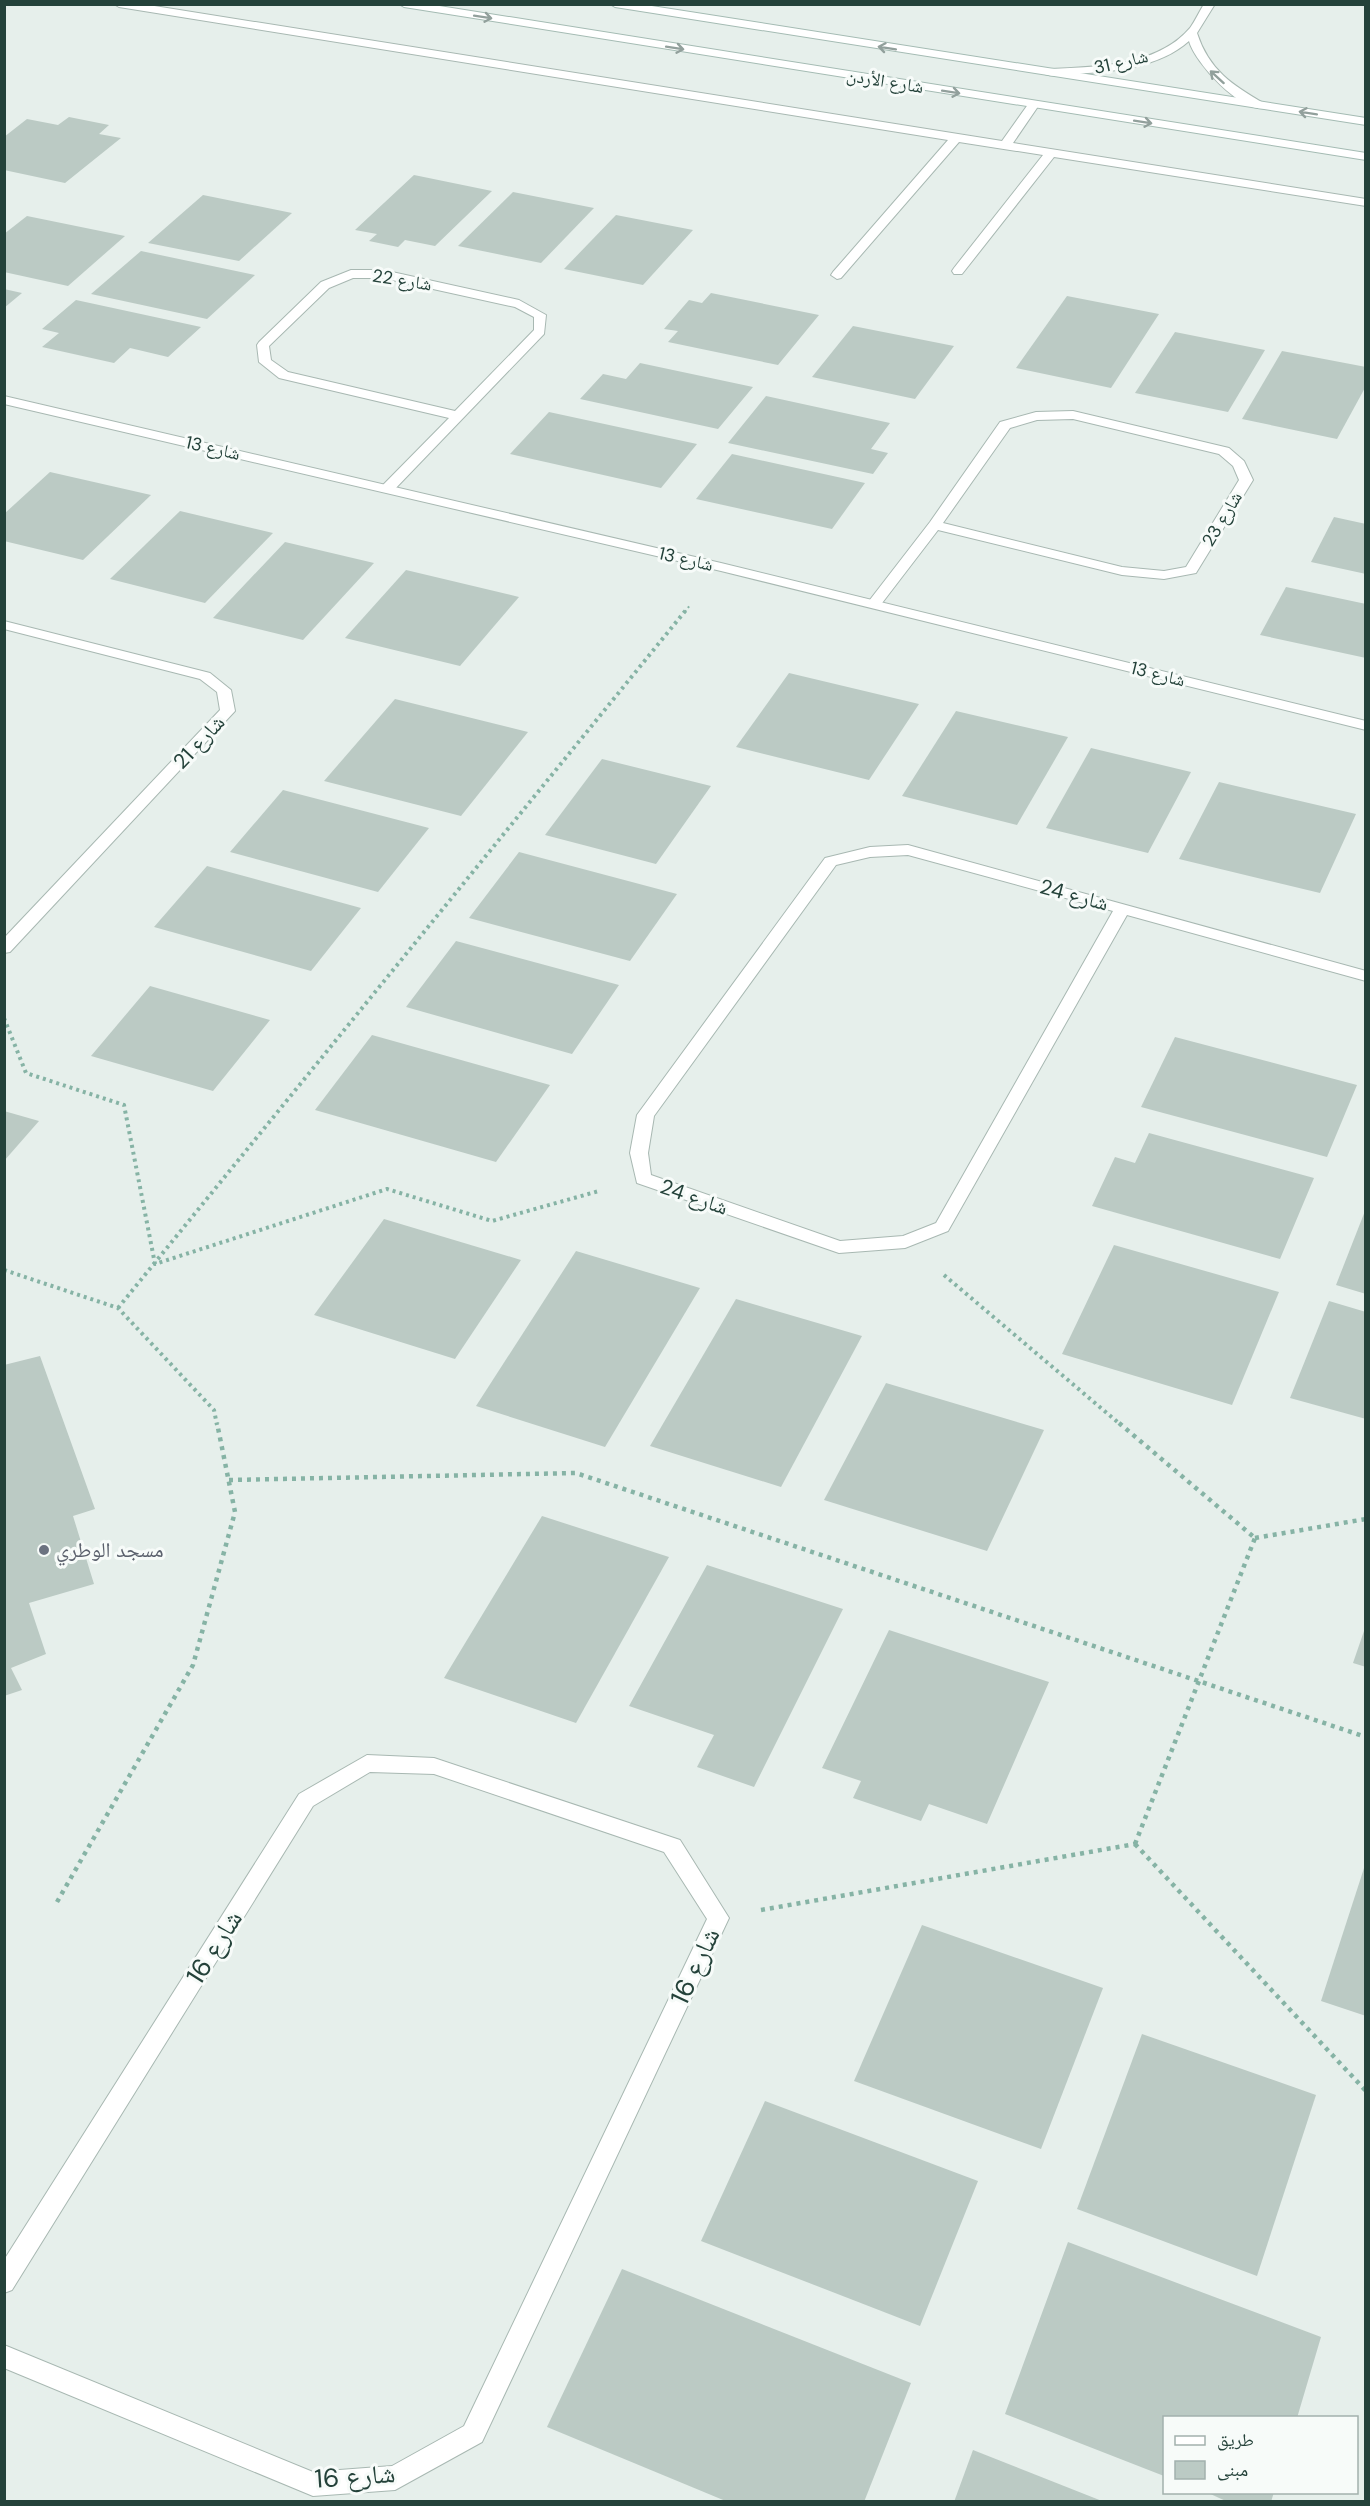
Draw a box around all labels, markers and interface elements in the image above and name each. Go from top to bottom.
one-way arrow [472,12,492,23]
one-way arrow [665,42,684,53]
one-way arrow [877,42,897,53]
street label: شارع 31 [1092,44,1150,80]
street label: شارع الأردن [845,63,925,99]
one-way arrow [1210,70,1225,84]
one-way arrow [940,86,960,97]
one-way arrow [1298,108,1318,119]
one-way arrow [1133,117,1153,128]
street label: شارع 22 [371,263,433,297]
street label: شارع 13 [183,430,243,466]
street label: 23 شارع [1196,487,1248,551]
street label: شارع 13 [656,541,716,577]
street label: شارع 13 [1128,656,1188,692]
street label: شارع 21 [167,709,231,775]
street label: شارع 24 [1037,872,1111,918]
street label: شارع 24 [656,1172,732,1222]
place label: مسجد الوطري [56,1536,164,1566]
marker: مسجد الوطري [37,1543,51,1557]
street label: شارع 16 [178,1904,250,1990]
street label: شارع 16 [663,1922,727,2010]
legend [1163,2416,1358,2494]
text: طريق [1217,2428,1254,2452]
street label: شارع 16 [314,2456,396,2496]
text: مبنى [1217,2458,1248,2482]

